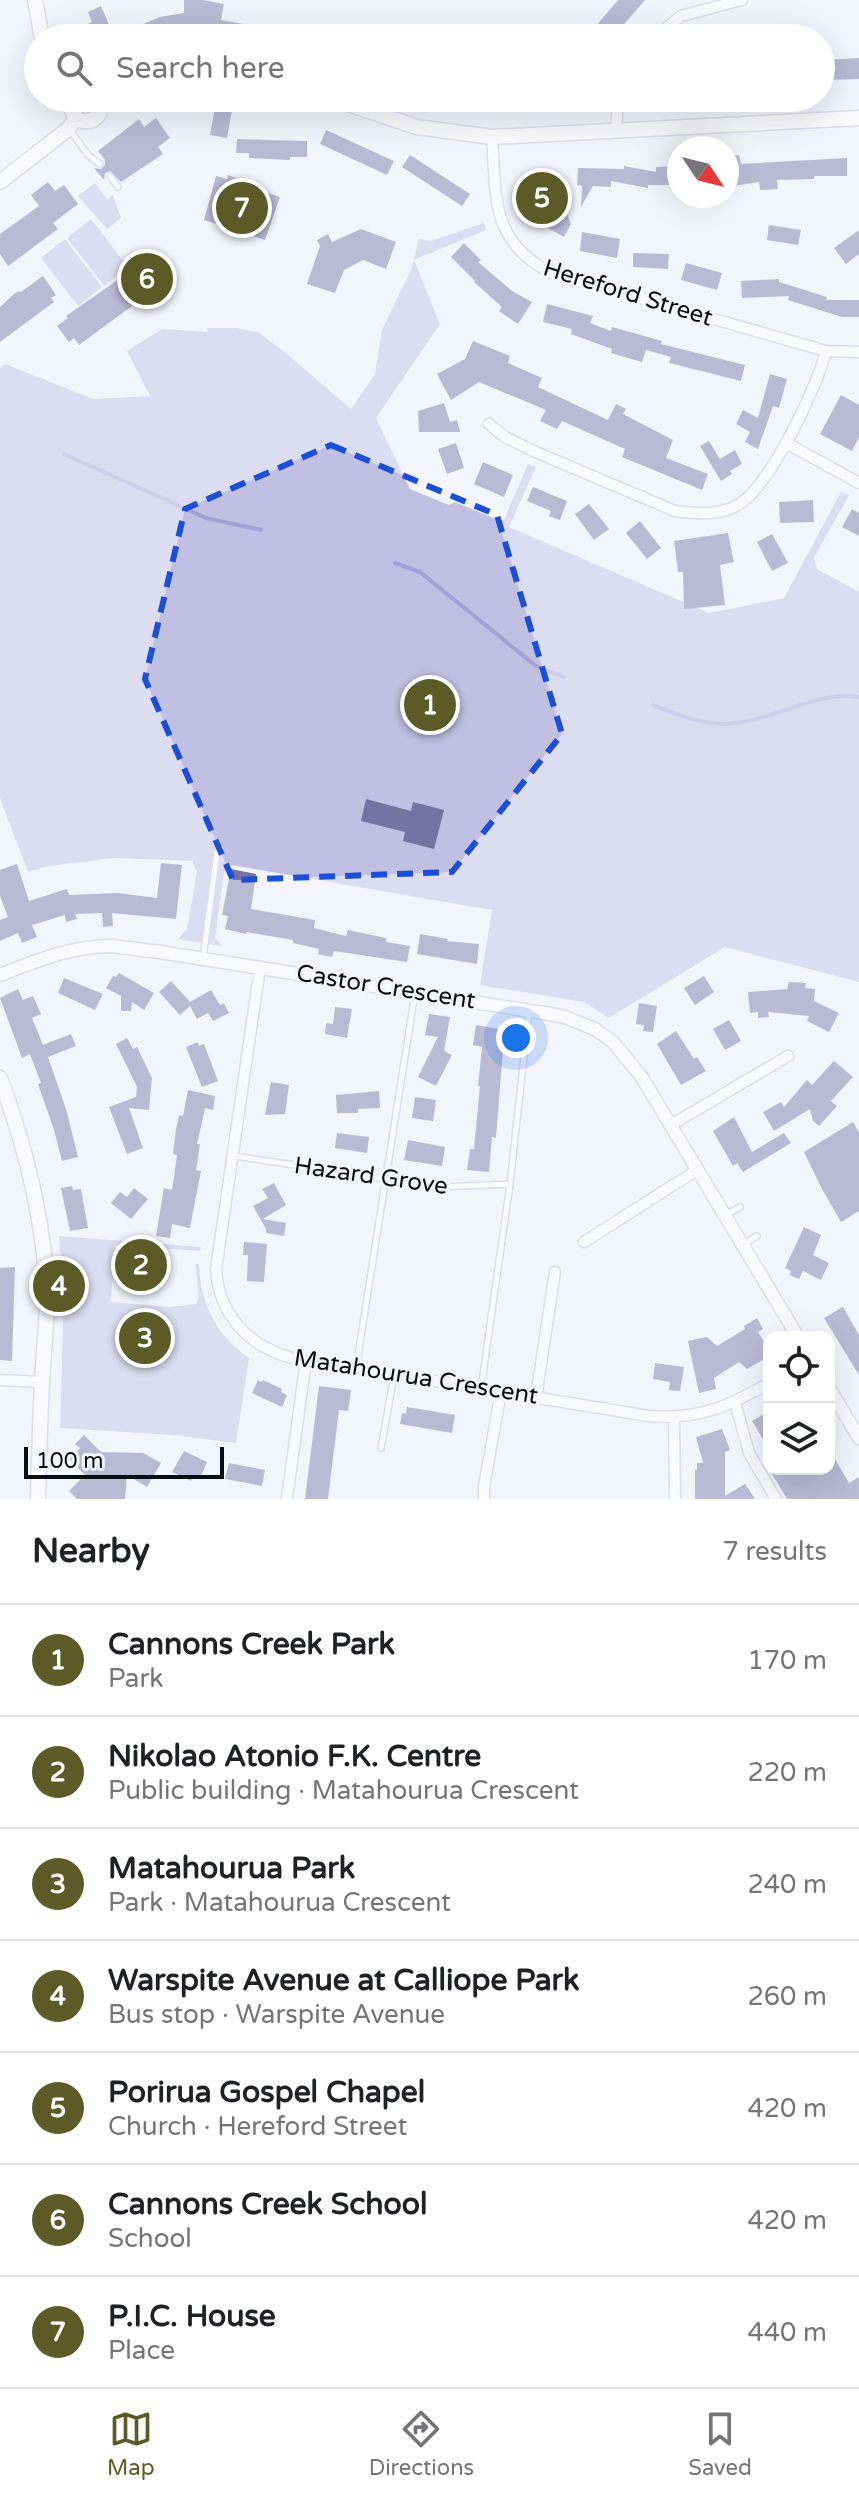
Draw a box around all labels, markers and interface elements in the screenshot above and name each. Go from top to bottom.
search box [24,24,835,112]
icon: search [52,46,96,90]
text: Search here [116,50,285,87]
north arrow [667,136,739,208]
pin: 5 [516,168,568,228]
pin: 7 [216,178,268,238]
pin: 6 [121,249,173,309]
street label: Hereford Street [540,253,716,333]
pin: 1 [404,675,456,735]
street label: Castor Crescent [294,959,478,1015]
your location [496,1018,536,1058]
street label: Hazard Grove [292,1151,450,1201]
pin: 2 [115,1235,167,1295]
pin: 4 [33,1256,85,1316]
pin: 3 [119,1308,171,1368]
map controls [763,1331,835,1475]
button: locate [763,1331,835,1403]
street label: Matahourua Crescent [292,1343,540,1411]
button: layers [763,1403,835,1475]
scale bar [24,1443,224,1479]
text: 100 m [36,1448,103,1474]
text: Nearby [32,1531,150,1572]
text: 7 results [722,1536,827,1567]
text: Cannons Creek Park [108,1626,395,1663]
text: 1 [50,1645,66,1676]
text: 170 m [747,1645,827,1676]
text: Park [108,1663,164,1694]
text: Nikolao Atonio F.K. Centre [108,1738,481,1775]
text: 2 [50,1757,66,1788]
text: 220 m [747,1757,827,1788]
text: Public building · Matahourua Crescent [108,1775,579,1806]
text: Matahourua Park [108,1850,355,1887]
text: 3 [50,1869,66,1900]
text: 240 m [747,1869,827,1900]
text: Park · Matahourua Crescent [108,1887,451,1918]
text: Warspite Avenue at Calliope Park [108,1962,579,1999]
text: 4 [50,1981,66,2012]
text: 260 m [747,1981,827,2012]
text: Bus stop · Warspite Avenue [108,1999,445,2030]
text: Porirua Gospel Chapel [108,2074,425,2111]
text: 5 [50,2093,66,2124]
text: 420 m [747,2093,827,2124]
text: Church · Hereford Street [108,2111,407,2142]
text: Cannons Creek School [108,2186,427,2223]
text: 6 [50,2205,66,2236]
text: 420 m [747,2205,827,2236]
text: School [108,2223,192,2254]
text: P.I.C. House [108,2298,276,2335]
text: 7 [50,2317,66,2348]
text: 440 m [747,2317,827,2348]
text: Place [108,2335,175,2366]
tab: Map [107,2407,155,2481]
tab: Directions [369,2407,474,2481]
tab: Saved [688,2407,752,2481]

